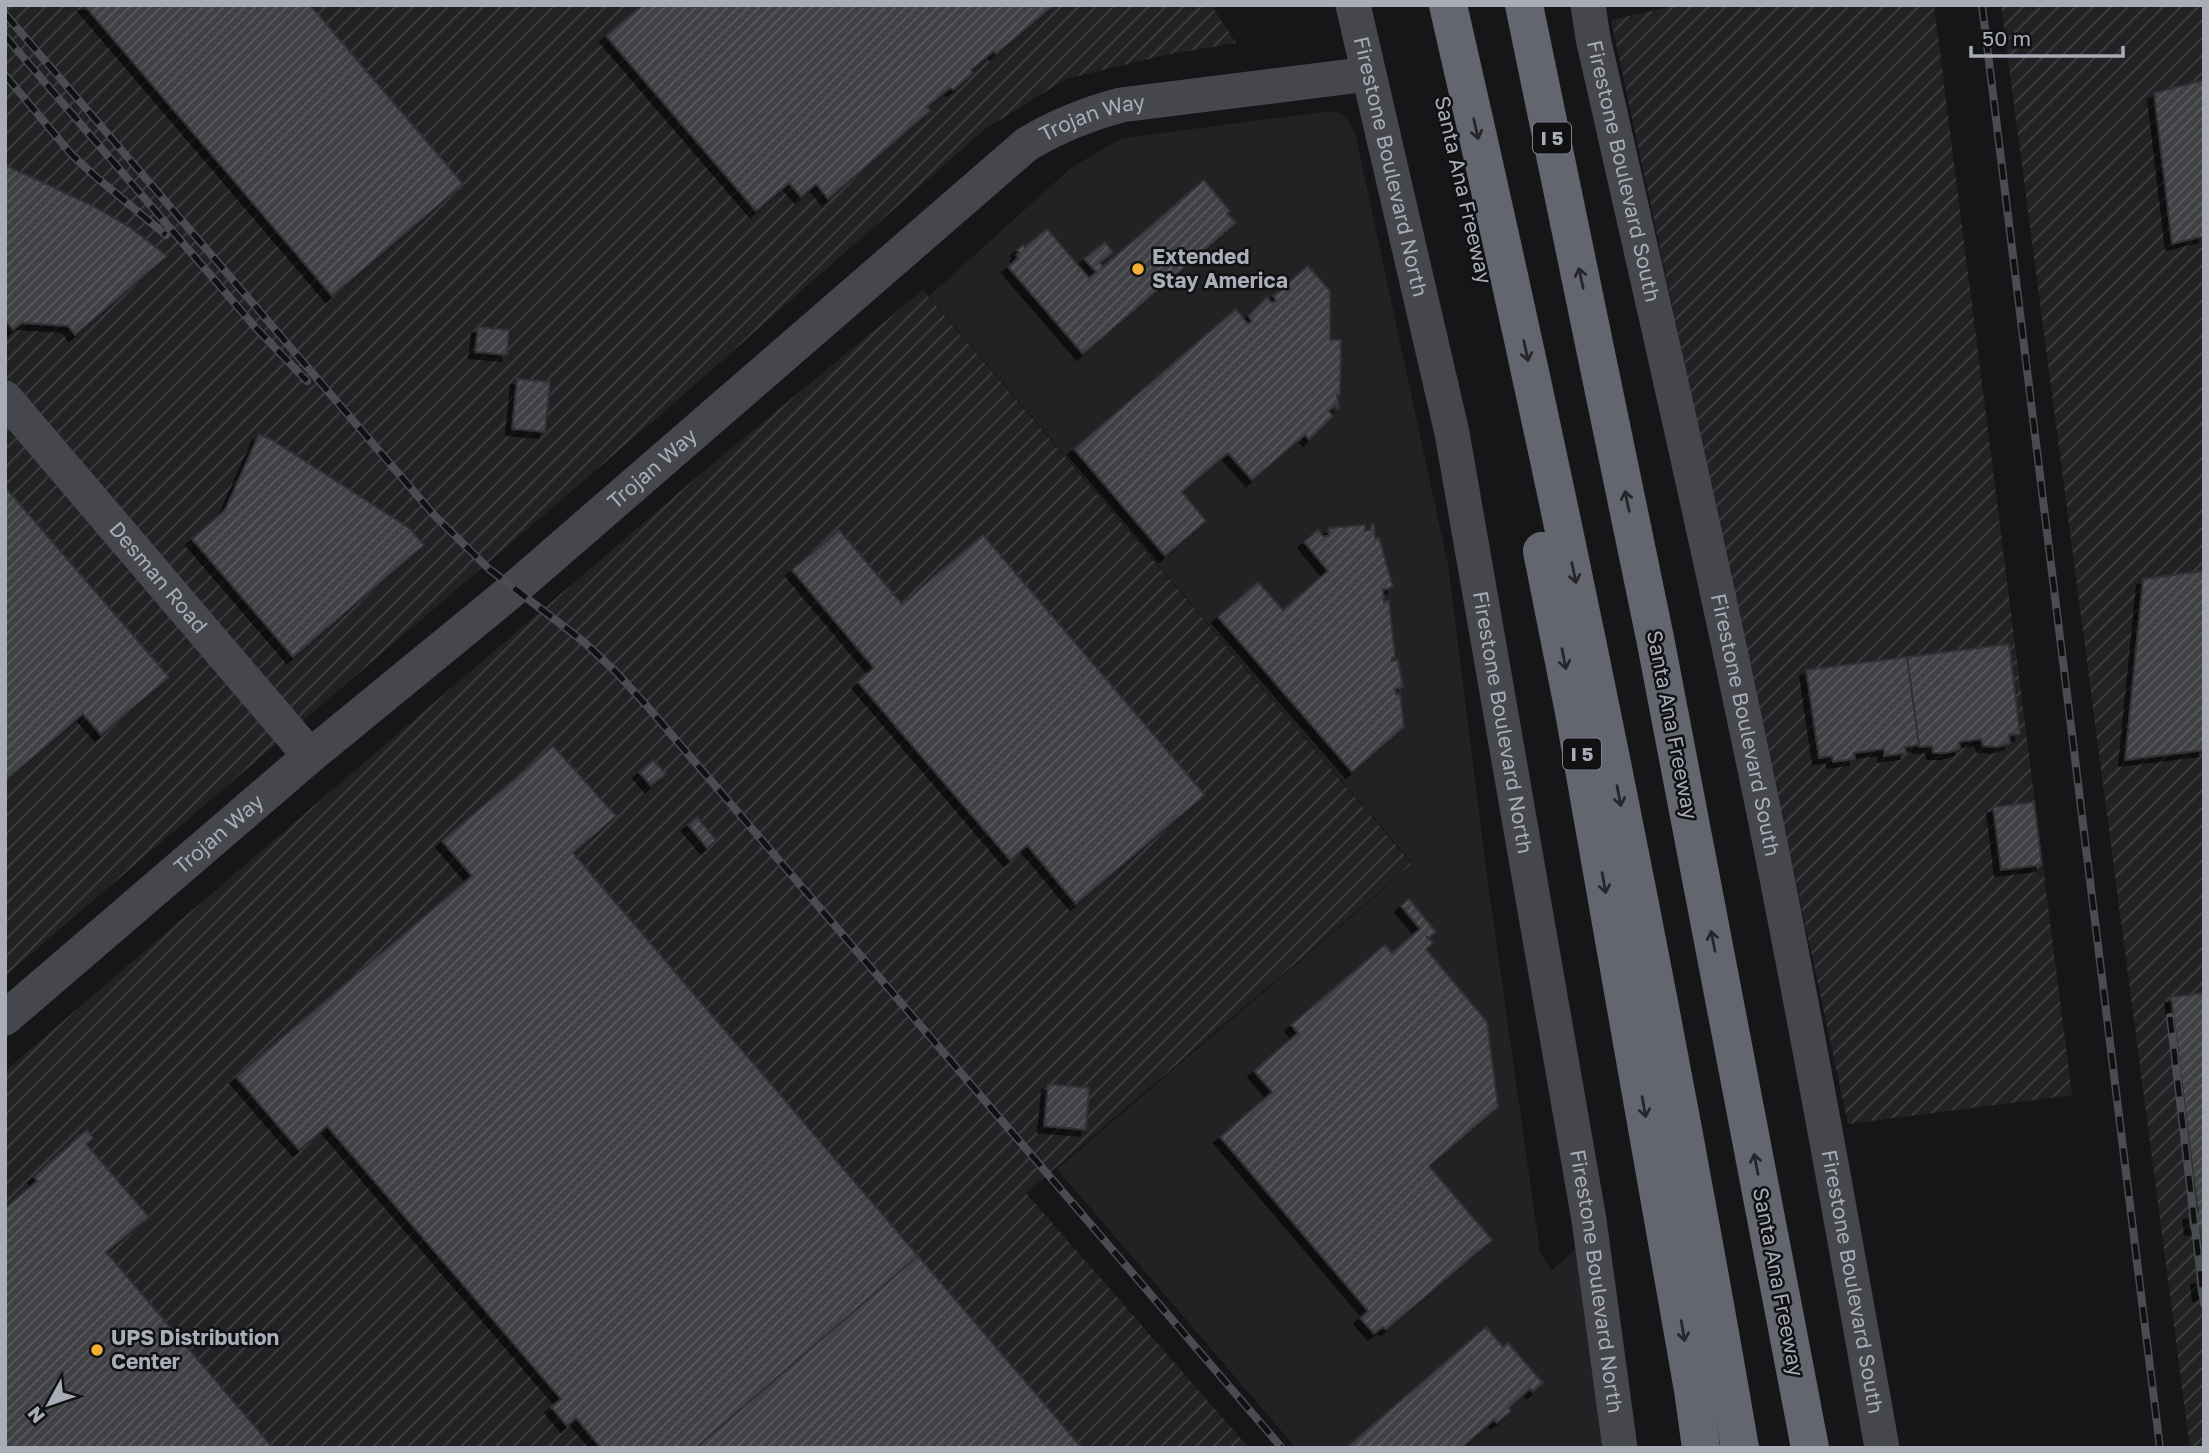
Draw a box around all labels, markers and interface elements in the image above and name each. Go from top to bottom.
scale bar [1971,14,2123,58]
text: 50 m [1982,25,2031,51]
street label: Firestone Boulevard North [1349,34,1434,299]
street label: Firestone Boulevard South [1582,38,1666,304]
street label: Trojan Way [1035,88,1147,147]
street label: Santa Ana Freeway [1430,93,1498,286]
one-way arrow [1470,117,1484,140]
road number: I 5 [1533,122,1571,154]
place label: Extended Stay America [1152,243,1288,293]
marker: Extended Stay America [1130,261,1146,277]
one-way arrow [1574,267,1588,290]
one-way arrow [1519,339,1533,362]
street label: Trojan Way [602,422,702,514]
one-way arrow [1620,490,1634,513]
street label: Desman Road [104,516,214,638]
one-way arrow [1567,561,1581,584]
street label: Firestone Boulevard North [1468,589,1539,856]
street label: Firestone Boulevard South [1706,591,1786,858]
street label: Santa Ana Freeway [1642,628,1704,822]
one-way arrow [1557,647,1571,670]
road number: I 5 [1563,738,1601,769]
one-way arrow [1612,784,1626,807]
street label: Trojan Way [168,788,269,879]
one-way arrow [1598,871,1611,894]
one-way arrow [1706,930,1719,953]
one-way arrow [1637,1095,1651,1118]
street label: Firestone Boulevard North [1565,1147,1629,1415]
street label: Firestone Boulevard South [1817,1147,1890,1416]
one-way arrow [1749,1153,1762,1176]
street label: Santa Ana Freeway [1748,1185,1810,1379]
one-way arrow [1677,1319,1690,1342]
place label: UPS Distribution Center [111,1324,279,1374]
marker: UPS Distribution Center [89,1342,105,1358]
north arrow [14,1369,84,1439]
text: N [22,1402,49,1428]

